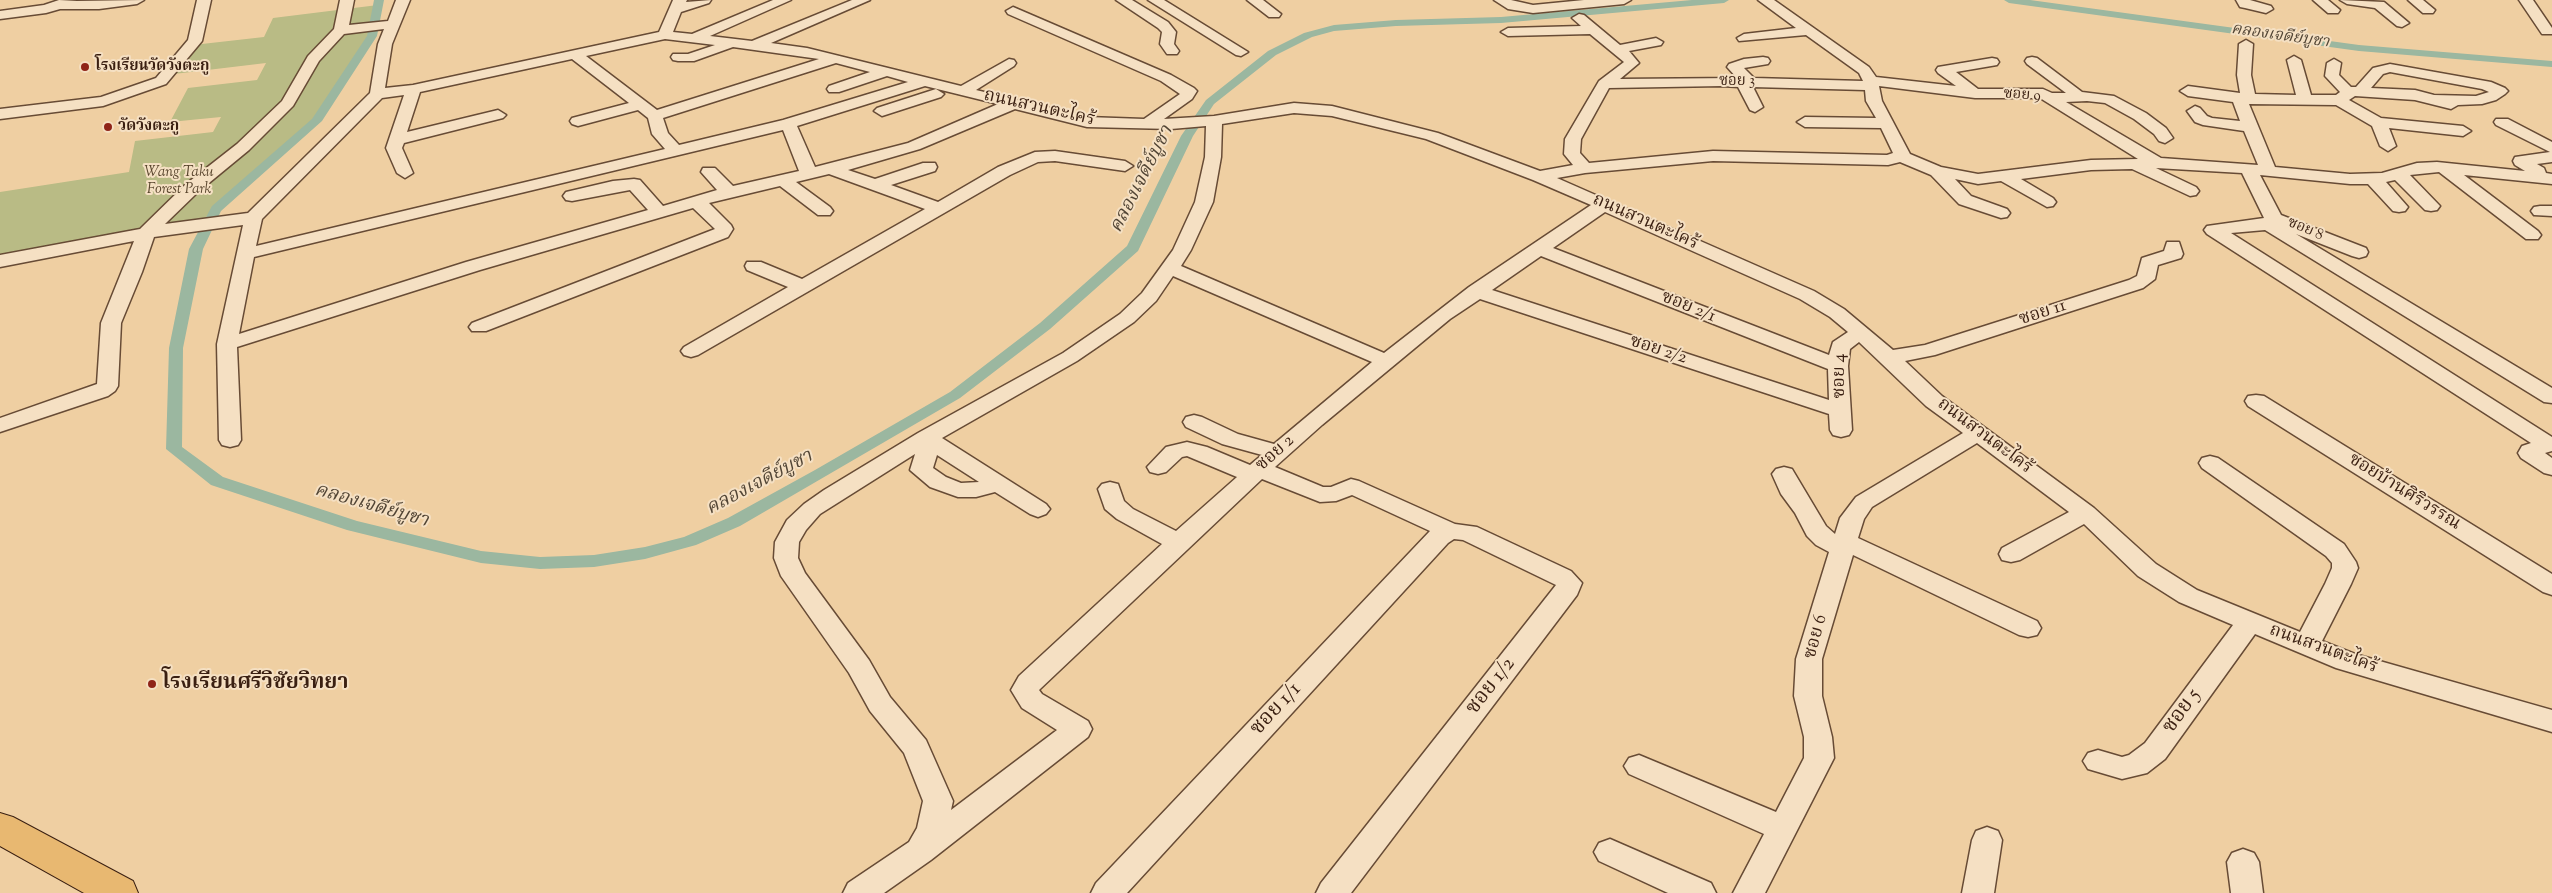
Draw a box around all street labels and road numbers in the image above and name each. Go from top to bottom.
street label: ซอย 3 [1719,73,1755,91]
street label: ถนนสวนตะไคร้ [981,86,1097,132]
street label: ซอย 9 [2003,86,2041,106]
street label: ถนนสวนตะไคร้ [1589,190,1701,256]
street label: ซอย 8 [2284,214,2326,246]
street label: ซอย 2/1 [1658,287,1718,329]
street label: ซอย 11 [2017,296,2069,332]
street label: ซอย 2/2 [1627,332,1689,370]
street label: ซอย 4 [1830,353,1852,399]
street label: ถนนสวนตะไคร้ [1932,394,2036,480]
street label: ซอย 2 [1252,431,1300,477]
street label: ซอยบ้านศิริวรรณ [2344,450,2464,536]
street label: ซอย 6 [1801,613,1833,661]
street label: ถนนสวนตะไคร้ [2266,620,2380,680]
street label: ซอย 1/2 [1462,653,1522,721]
street label: ซอย 1/1 [1246,678,1308,742]
street label: ซอย 5 [2158,685,2208,739]

